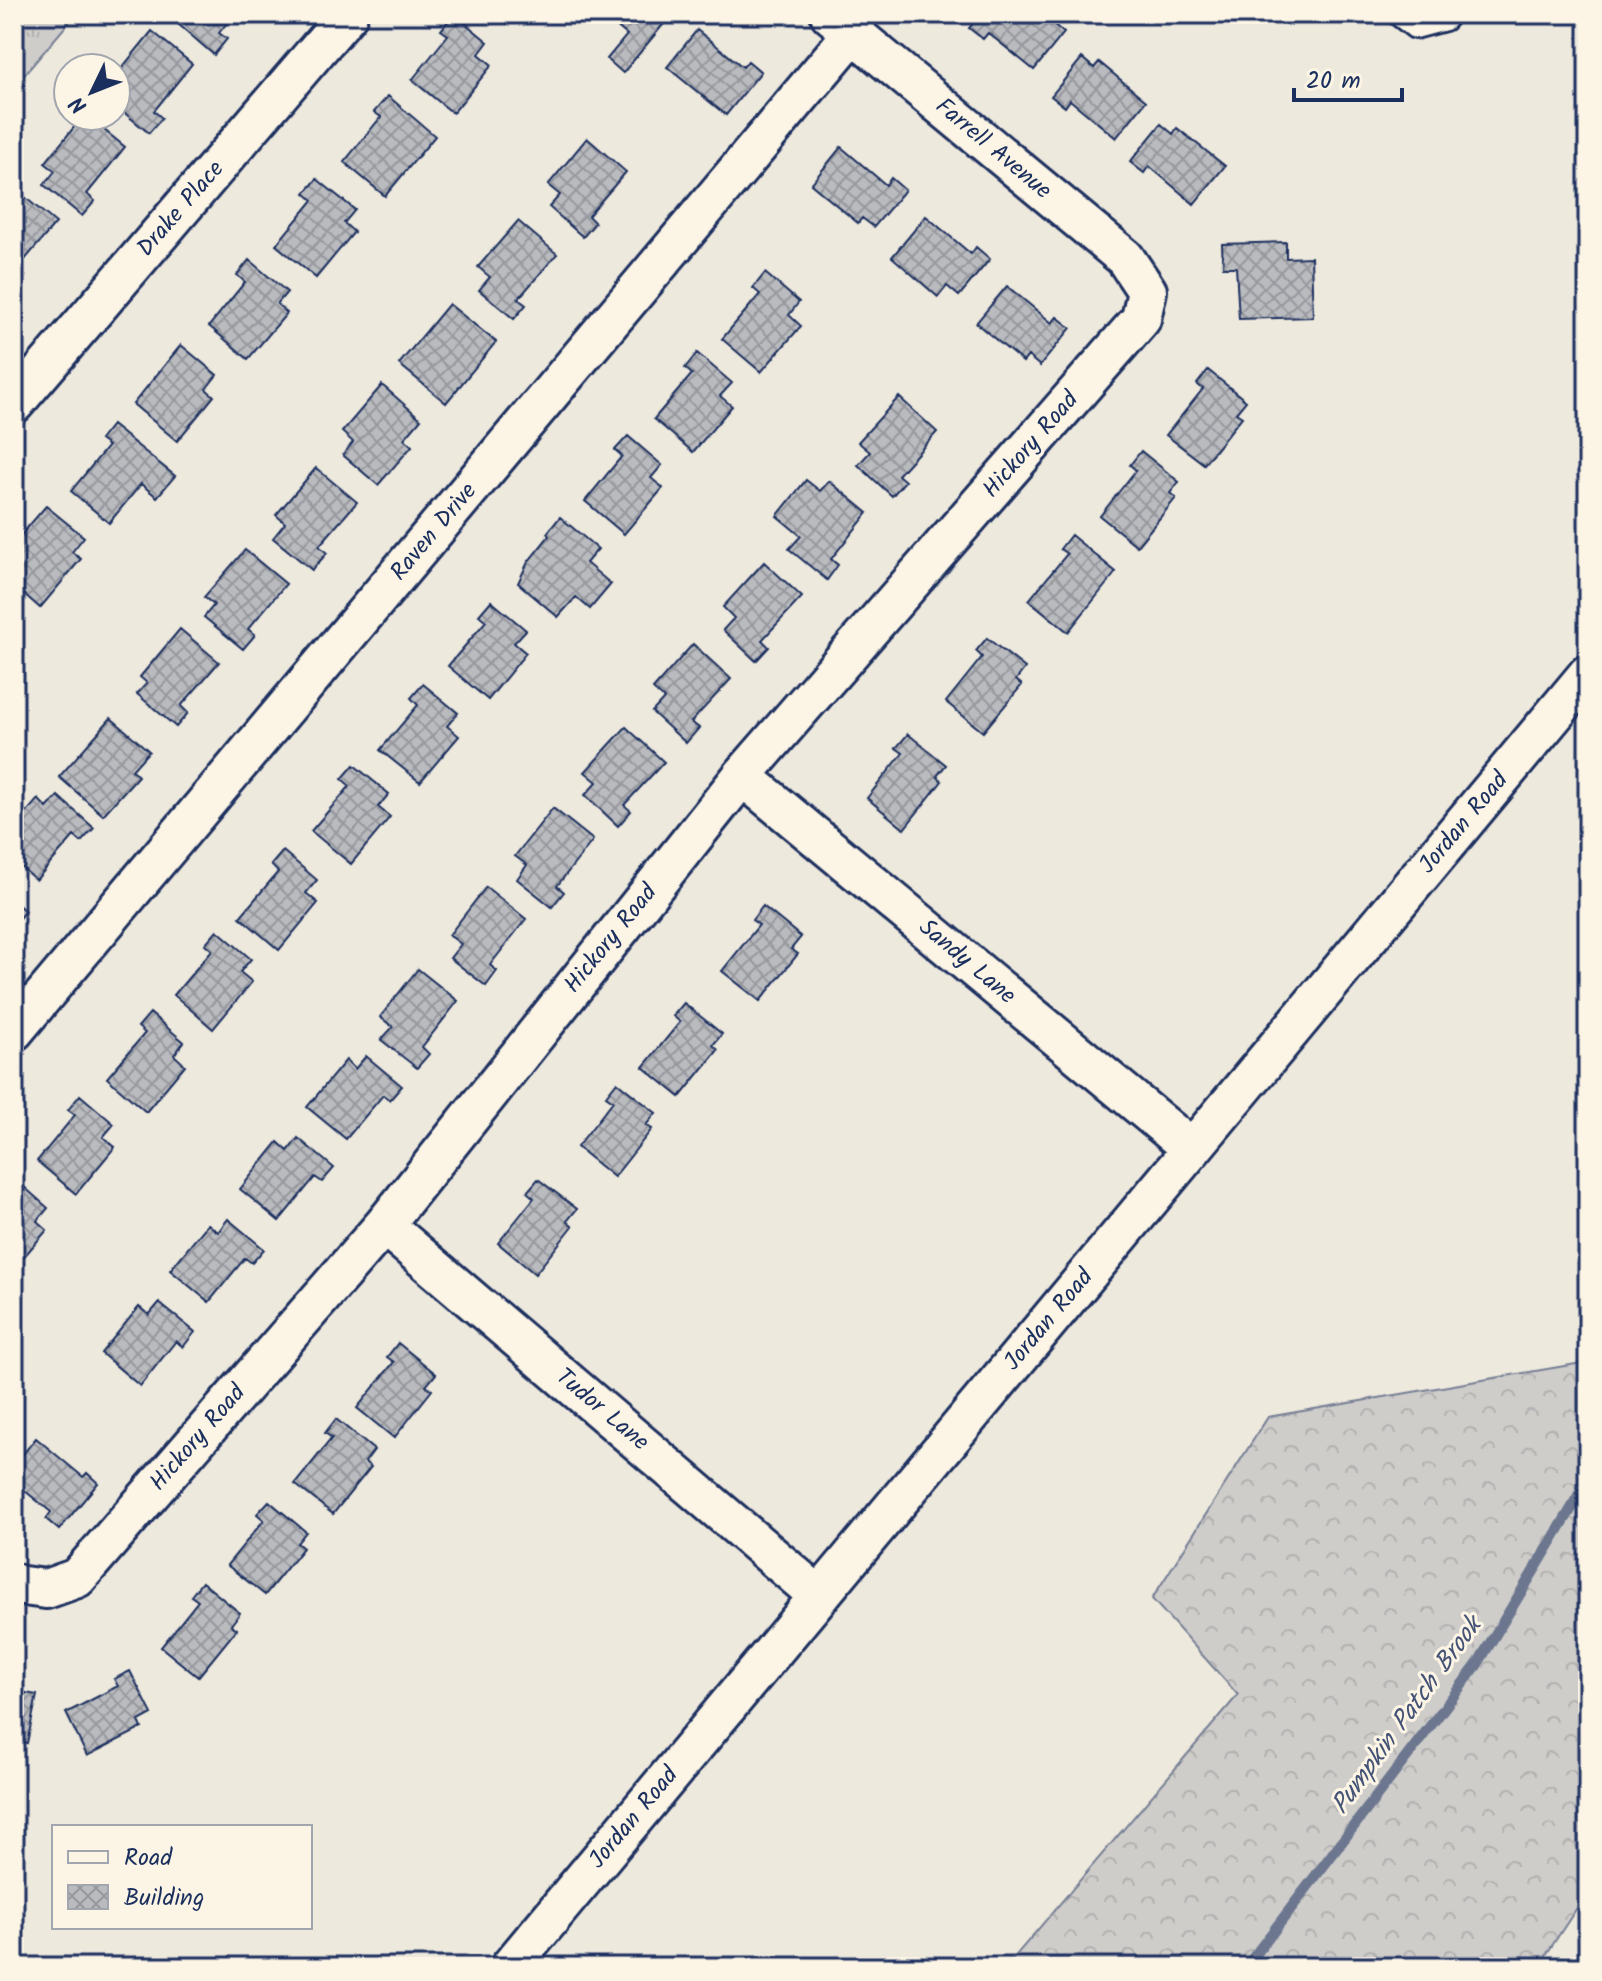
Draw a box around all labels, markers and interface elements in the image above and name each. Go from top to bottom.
north arrow [52,52,132,132]
scale bar [1294,52,1402,102]
text: 20 m [1306,62,1361,101]
text: N [62,87,97,121]
street label: Farrell Avenue [926,88,1060,210]
street label: Drake Place [128,152,235,266]
street label: Hickory Road [973,382,1090,507]
street label: Raven Drive [381,474,487,590]
street label: Jordan Road [1409,762,1519,883]
street label: Hickory Road [554,875,668,1002]
street label: Sandy Lane [909,909,1025,1015]
street label: Jordan Road [994,1259,1104,1380]
street label: Tudor Lane [546,1359,658,1461]
street label: Hickory Road [140,1375,257,1500]
water label: Pumpkin Patch Brook [1321,1605,1495,1824]
street label: Jordan Road [579,1757,689,1878]
legend [52,1825,312,1929]
text: Road [124,1839,173,1878]
text: Building [124,1879,204,1918]

